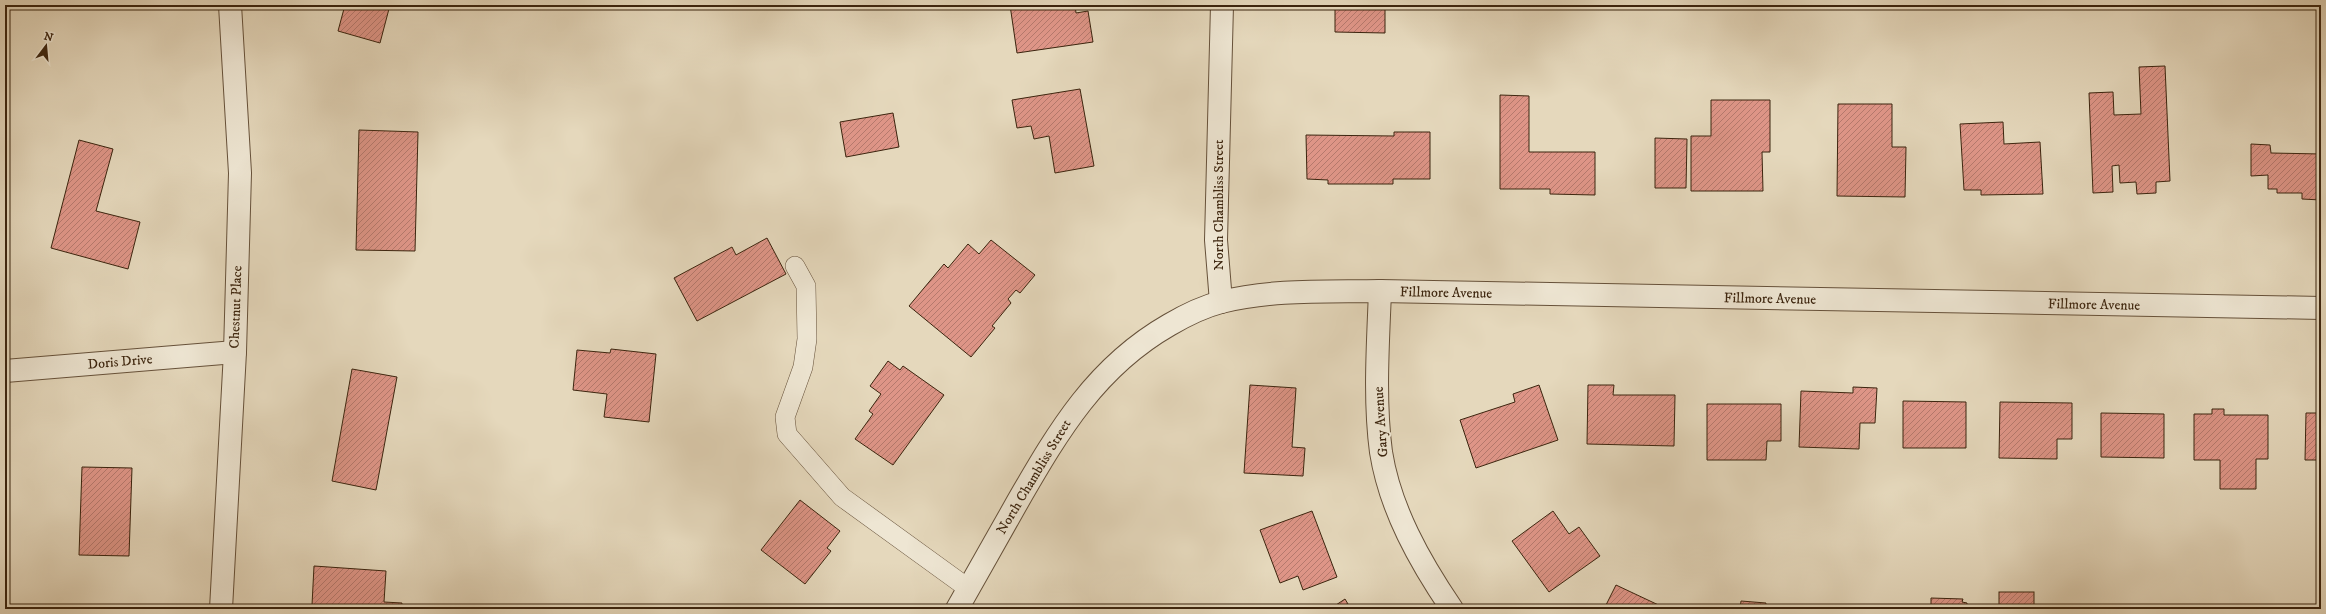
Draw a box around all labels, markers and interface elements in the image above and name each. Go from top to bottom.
north arrow [26,26,66,66]
text: N [42,29,55,45]
street label: North Chambliss Street [1210,139,1228,270]
street label: Chestnut Place [226,265,246,349]
street label: Fillmore Avenue [1400,283,1492,303]
street label: Fillmore Avenue [1724,289,1816,309]
street label: Fillmore Avenue [2048,295,2140,315]
street label: Doris Drive [87,350,153,374]
street label: Gary Avenue [1370,386,1392,458]
street label: North Chambliss Street [993,416,1076,538]

